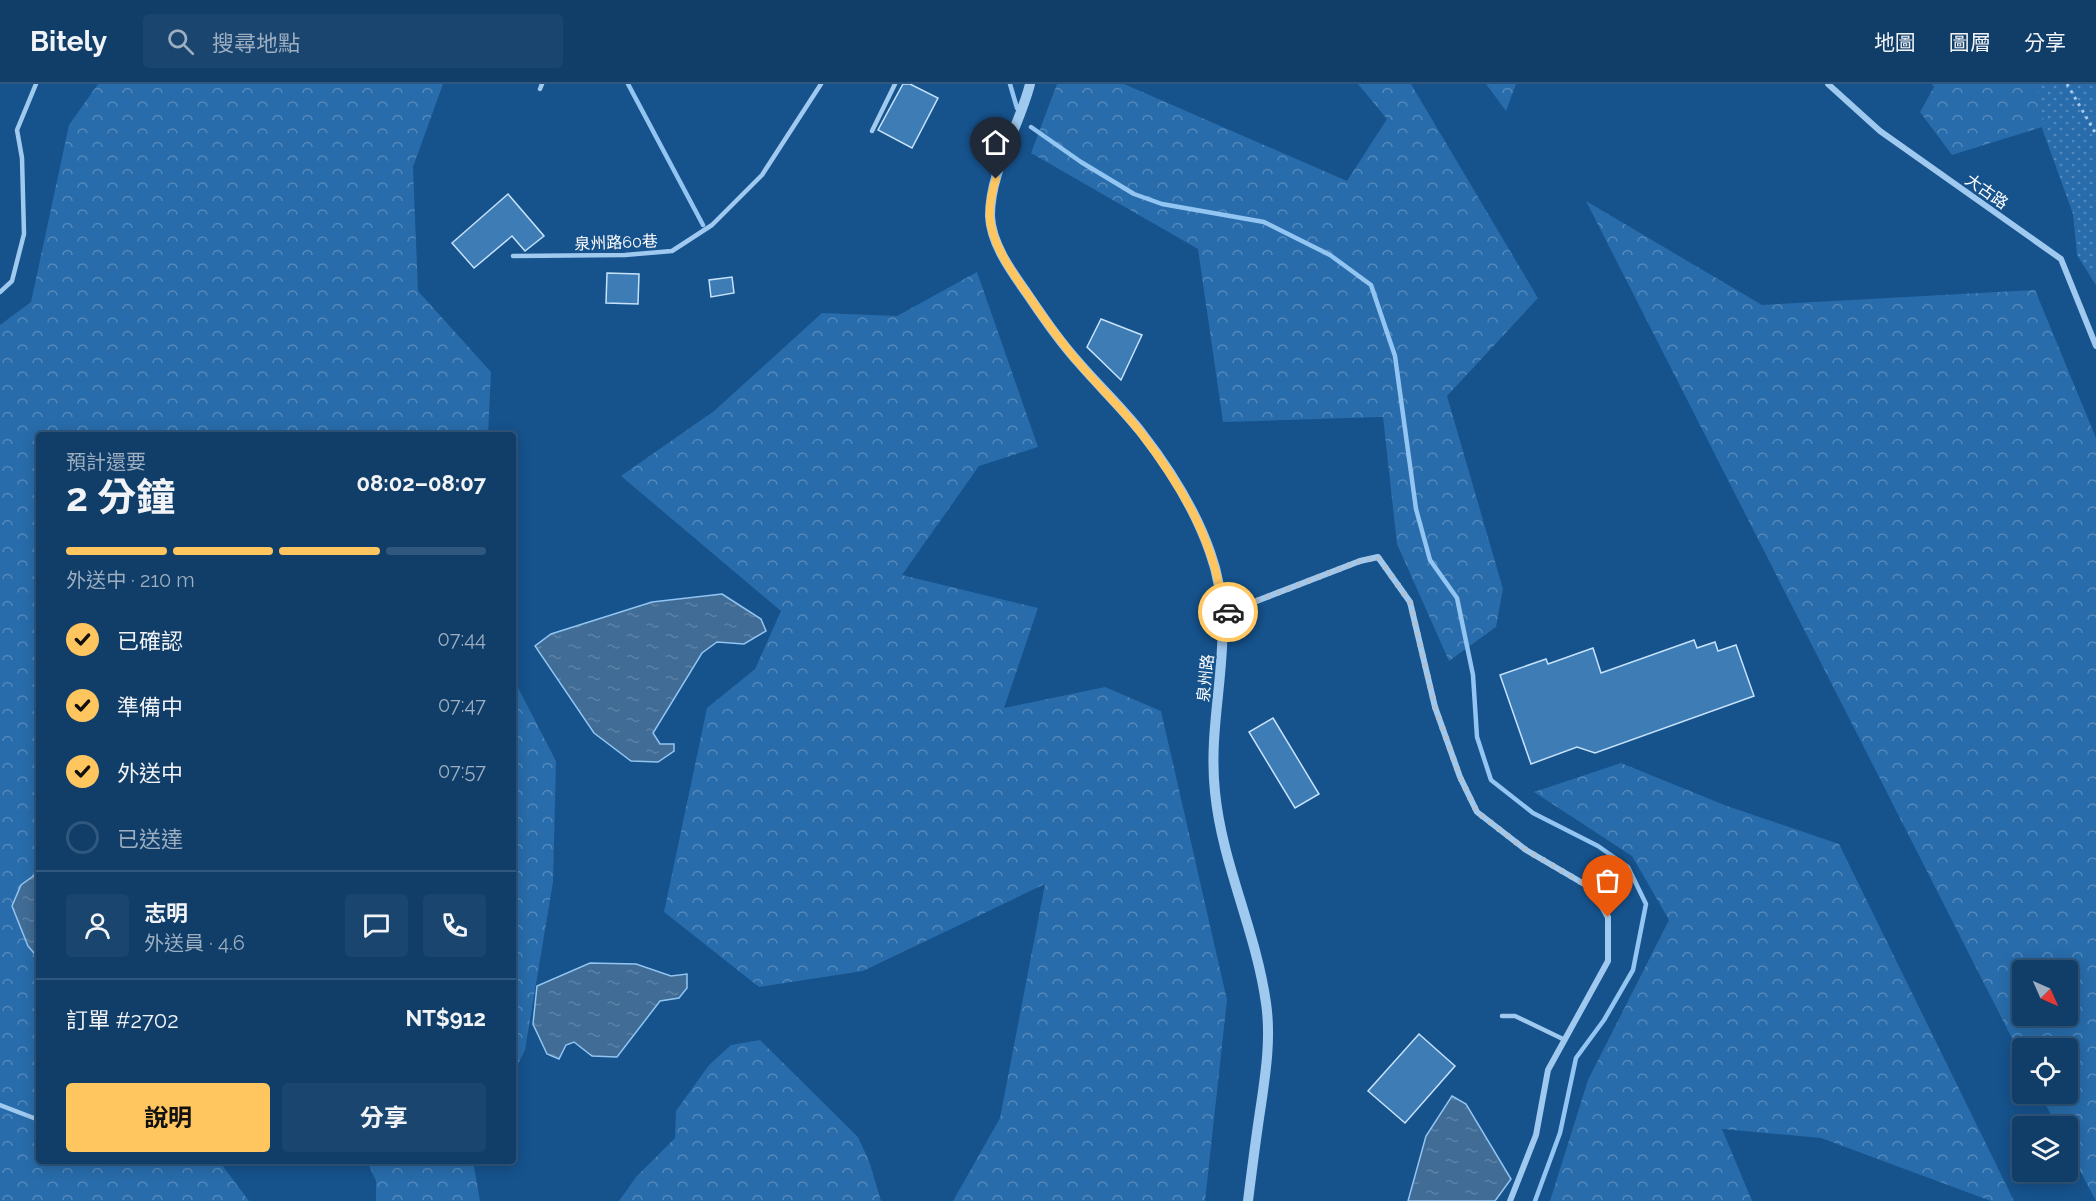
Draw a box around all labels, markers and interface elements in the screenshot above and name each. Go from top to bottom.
search box [143,14,563,68]
text: Bitely [30,25,107,58]
icon: search [164,25,197,58]
text: 搜尋地點 [212,30,300,56]
text: 地圖 [1874,30,1916,55]
text: 圖層 [1949,30,1991,55]
text: 分享 [2024,30,2066,55]
pin [970,117,1021,179]
icon: home [979,126,1012,159]
street label: 大古路 [1962,170,2012,213]
street label: 泉州路60巷 [574,232,658,253]
text: 預計還要 [66,450,146,474]
text: 08:02–08:07 [357,470,486,496]
text: 2 分鐘 [66,474,175,520]
text: 外送中 · 210 m [66,568,195,592]
courier [1198,582,1258,642]
icon: car [1212,596,1245,629]
icon: check [66,623,99,656]
text: 07:44 [438,627,486,651]
text: 已確認 [117,628,183,654]
street label: 泉州路 [1194,653,1217,703]
icon: check [66,689,99,722]
text: 07:47 [438,693,486,717]
text: 準備中 [117,694,183,720]
icon: check [66,755,99,788]
text: 07:57 [438,759,486,783]
text: 外送中 [117,760,183,786]
text: 已送達 [117,826,183,852]
pin [1582,855,1633,917]
icon: bag [1591,864,1624,897]
button: person [66,894,129,957]
button: chat [345,894,408,957]
button: phone [423,894,486,957]
text: 志明 [144,900,188,926]
text: 外送員 · 4.6 [144,931,245,955]
north arrow [2012,960,2078,1026]
map controls [2012,960,2078,1182]
text: NT$912 [405,1005,486,1031]
text: 訂單 #2702 [66,1007,179,1033]
button: locate [2012,1038,2078,1104]
button: 說明 [66,1083,270,1152]
button: 分享 [282,1083,486,1152]
button: layers [2012,1116,2078,1182]

